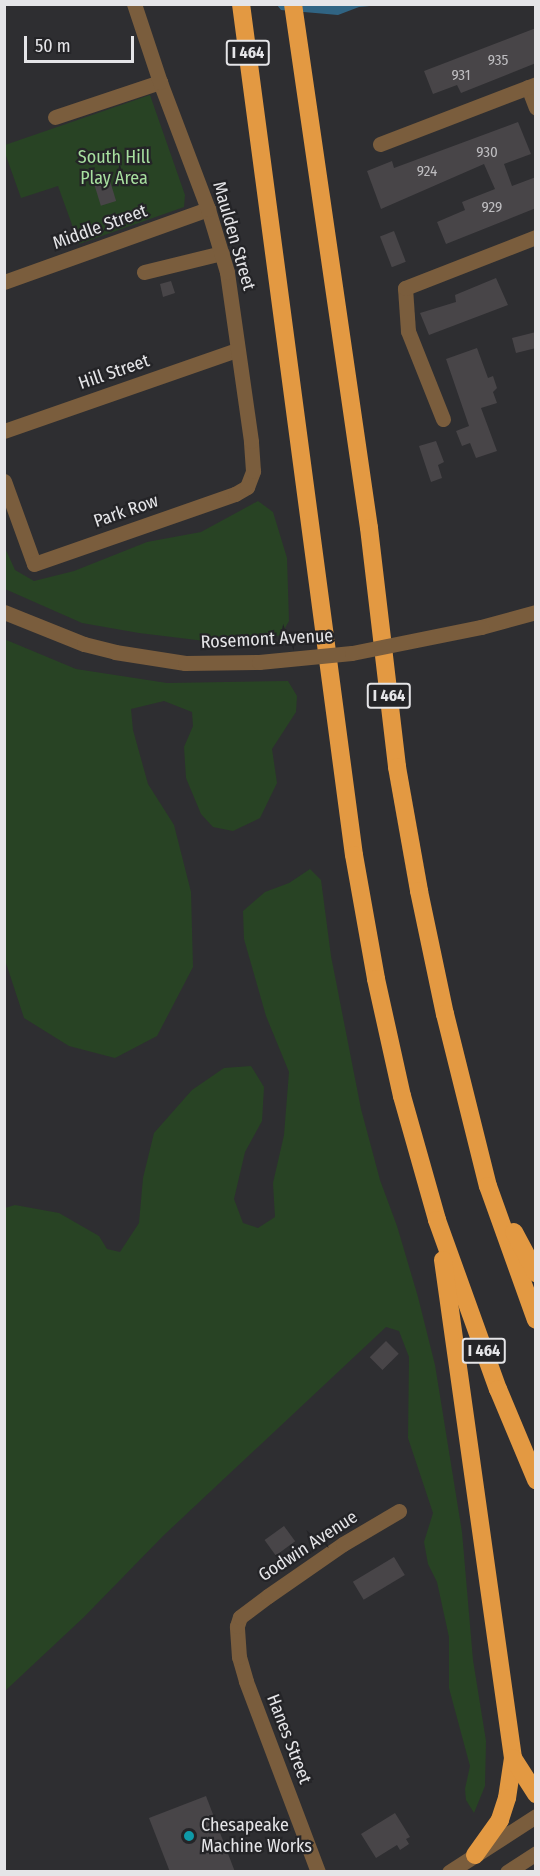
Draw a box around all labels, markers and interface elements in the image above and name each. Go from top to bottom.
scale bar [27,24,136,62]
text: 50 m [35,35,71,57]
road number: I 464 [226,40,270,66]
house number: 935 [488,52,508,70]
house number: 931 [451,67,471,85]
house number: 930 [476,144,498,162]
park label: South Hill Play Area [78,147,150,190]
house number: 924 [417,163,437,181]
street label: Maulden Street [208,179,260,293]
house number: 929 [482,199,502,217]
street label: Middle Street [50,200,150,254]
street label: Hill Street [76,350,152,394]
street label: Park Row [91,490,161,532]
street label: Rosemont Avenue [200,625,334,653]
road number: I 464 [366,683,412,709]
road number: I 464 [462,1338,506,1364]
street label: Godwin Avenue [254,1506,362,1586]
street label: Hanes Street [262,1691,316,1787]
place label: Chesapeake Machine Works [201,1815,312,1858]
marker: Chesapeake Machine Works [182,1829,196,1843]

